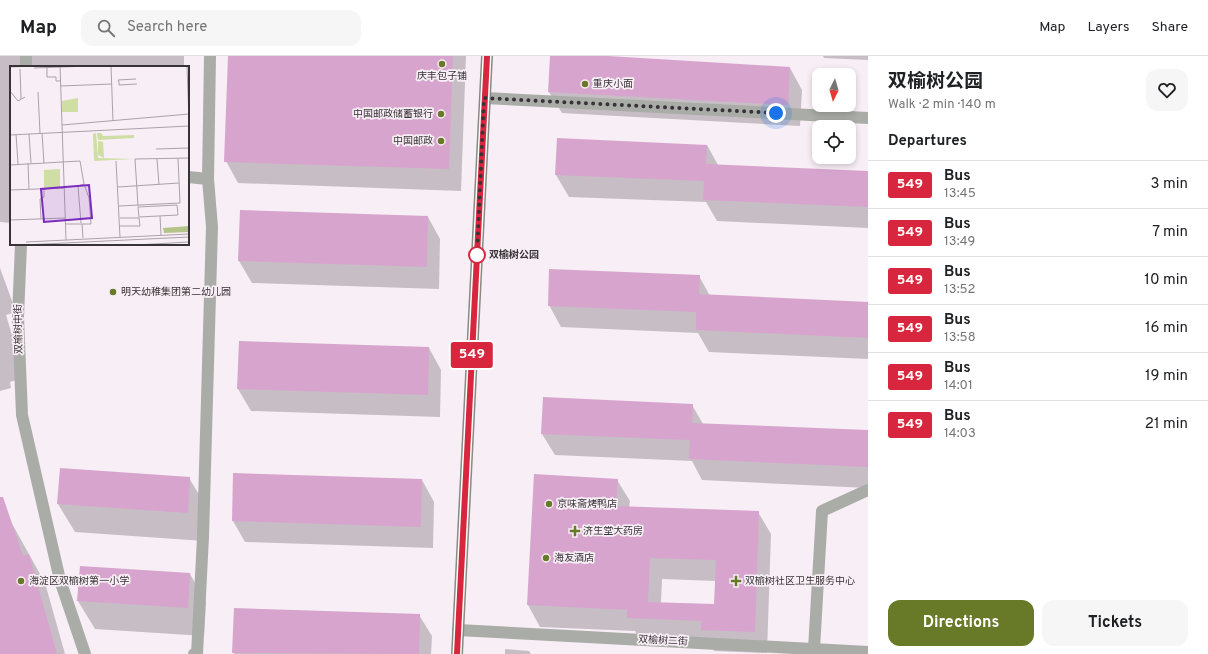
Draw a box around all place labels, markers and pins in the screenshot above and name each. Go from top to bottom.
marker: 庆丰包子铺 [437,59,447,69]
place label: 庆丰包子铺 [417,70,467,83]
place label: 重庆小面 [593,78,633,91]
marker: 重庆小面 [580,79,590,89]
place label: 中国邮政储蓄银行 [353,108,433,121]
marker: 中国邮政储蓄银行 [436,109,446,119]
place label: 中国邮政 [393,135,433,148]
marker: 中国邮政 [436,136,446,146]
marker: 双榆树公园 [468,246,486,264]
place label: 双榆树公园 [489,248,539,262]
place label: 明天幼稚集团第二幼儿园 [121,286,231,299]
marker: 明天幼稚集团第二幼儿园 [108,287,118,297]
place label: 京味斋烤鸭店 [557,498,617,511]
marker: 京味斋烤鸭店 [544,499,554,509]
place label: 济生堂大药房 [583,525,643,538]
marker: 济生堂大药房 [570,526,580,536]
place label: 海友酒店 [554,552,594,565]
marker: 海友酒店 [541,553,551,563]
place label: 海淀区双榆树第一小学 [29,575,129,588]
marker: 双榆树社区卫生服务中心 [730,575,742,587]
place label: 双榆树社区卫生服务中心 [745,575,855,588]
marker: 海淀区双榆树第一小学 [16,576,26,586]

